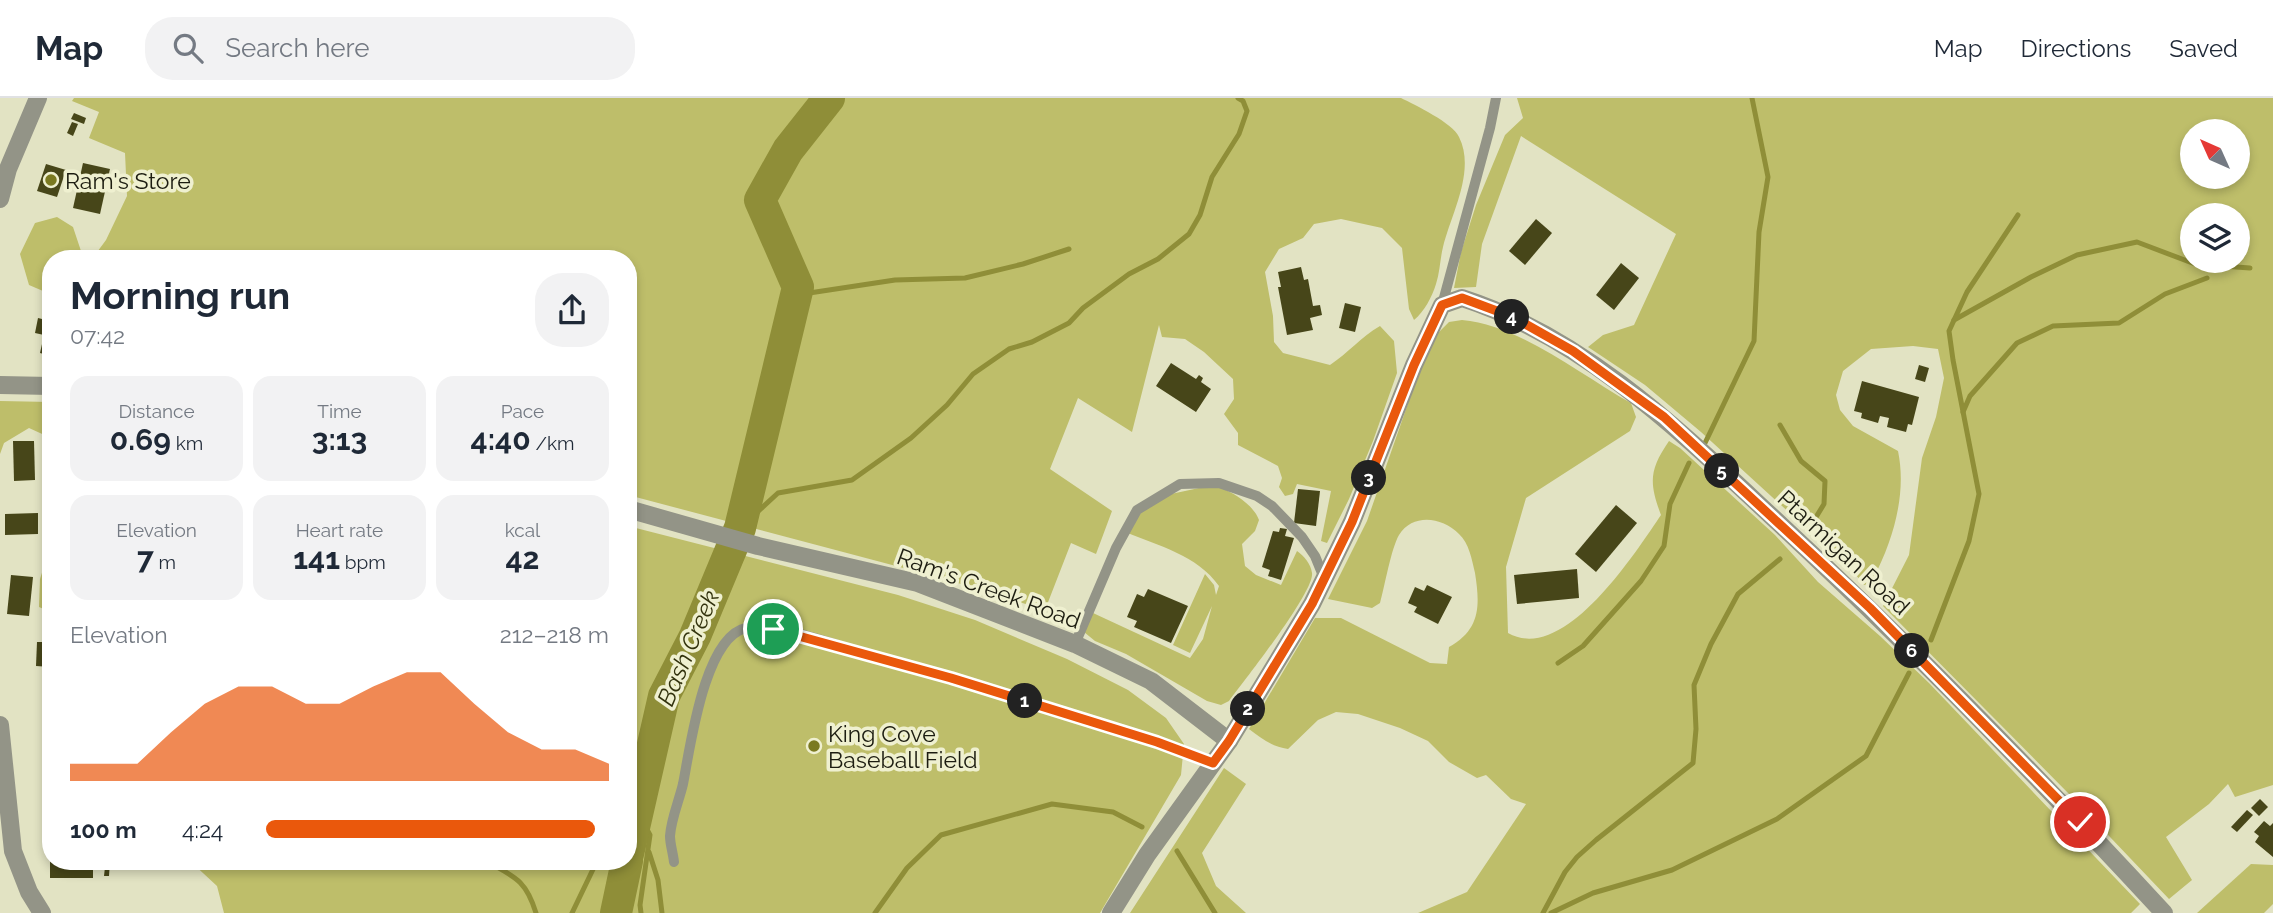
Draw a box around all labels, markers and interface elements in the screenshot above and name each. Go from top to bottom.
search box [145,17,635,80]
text: Map [35,29,103,68]
icon: search [169,29,207,67]
text: Search here [225,33,370,63]
text: Map [1934,34,1983,63]
text: Directions [2021,34,2131,63]
text: Saved [2169,34,2238,63]
north arrow [2180,119,2250,189]
map controls [2180,119,2250,273]
place label: Ram's Store [65,167,191,194]
marker: Ram's Store [43,172,59,188]
button: layers [2180,203,2250,273]
text: Morning run [70,273,290,318]
button: share [535,273,609,347]
pin: 4 [1494,300,1530,334]
text: 4 [1506,305,1517,327]
text: 07:42 [70,322,125,349]
text: Distance [118,400,195,422]
text: Time [317,400,362,422]
text: Pace [501,400,544,422]
text: 0.69 [110,422,171,457]
text: 3:13 [312,422,367,457]
text: 4:40 [471,422,531,457]
text: km [171,432,203,454]
text: /km [531,432,574,454]
pin: 5 [1704,454,1740,488]
text: 5 [1716,459,1727,481]
pin: 3 [1352,460,1386,496]
text: 3 [1363,466,1374,488]
street label: Ptarmigan Road [1773,484,1915,620]
text: Elevation [116,519,197,541]
text: Heart rate [296,519,383,541]
text: kcal [505,519,540,541]
text: 7 [137,541,154,576]
text: 141 [293,541,340,576]
text: 42 [505,541,540,576]
street label: Ram's Creek Road [894,542,1084,634]
text: m [154,551,176,573]
text: bpm [340,551,386,573]
water label: Bash Creek [651,586,725,710]
pin [743,599,803,659]
icon: arrive [754,610,792,648]
text: Elevation [70,621,168,648]
text: 212–218 m [500,621,609,648]
pin: 6 [1895,634,1930,668]
text: 6 [1906,639,1917,661]
pin: 1 [1007,684,1042,718]
text: 1 [1020,689,1029,711]
pin: 2 [1230,692,1266,726]
text: 2 [1242,697,1253,719]
place label: King Cove Baseball Field [828,720,978,773]
marker: King Cove Baseball Field [806,738,822,754]
pin [2050,792,2110,852]
icon: check [2061,803,2099,841]
text: 100 m [70,816,137,843]
text: 4:24 [182,816,223,843]

